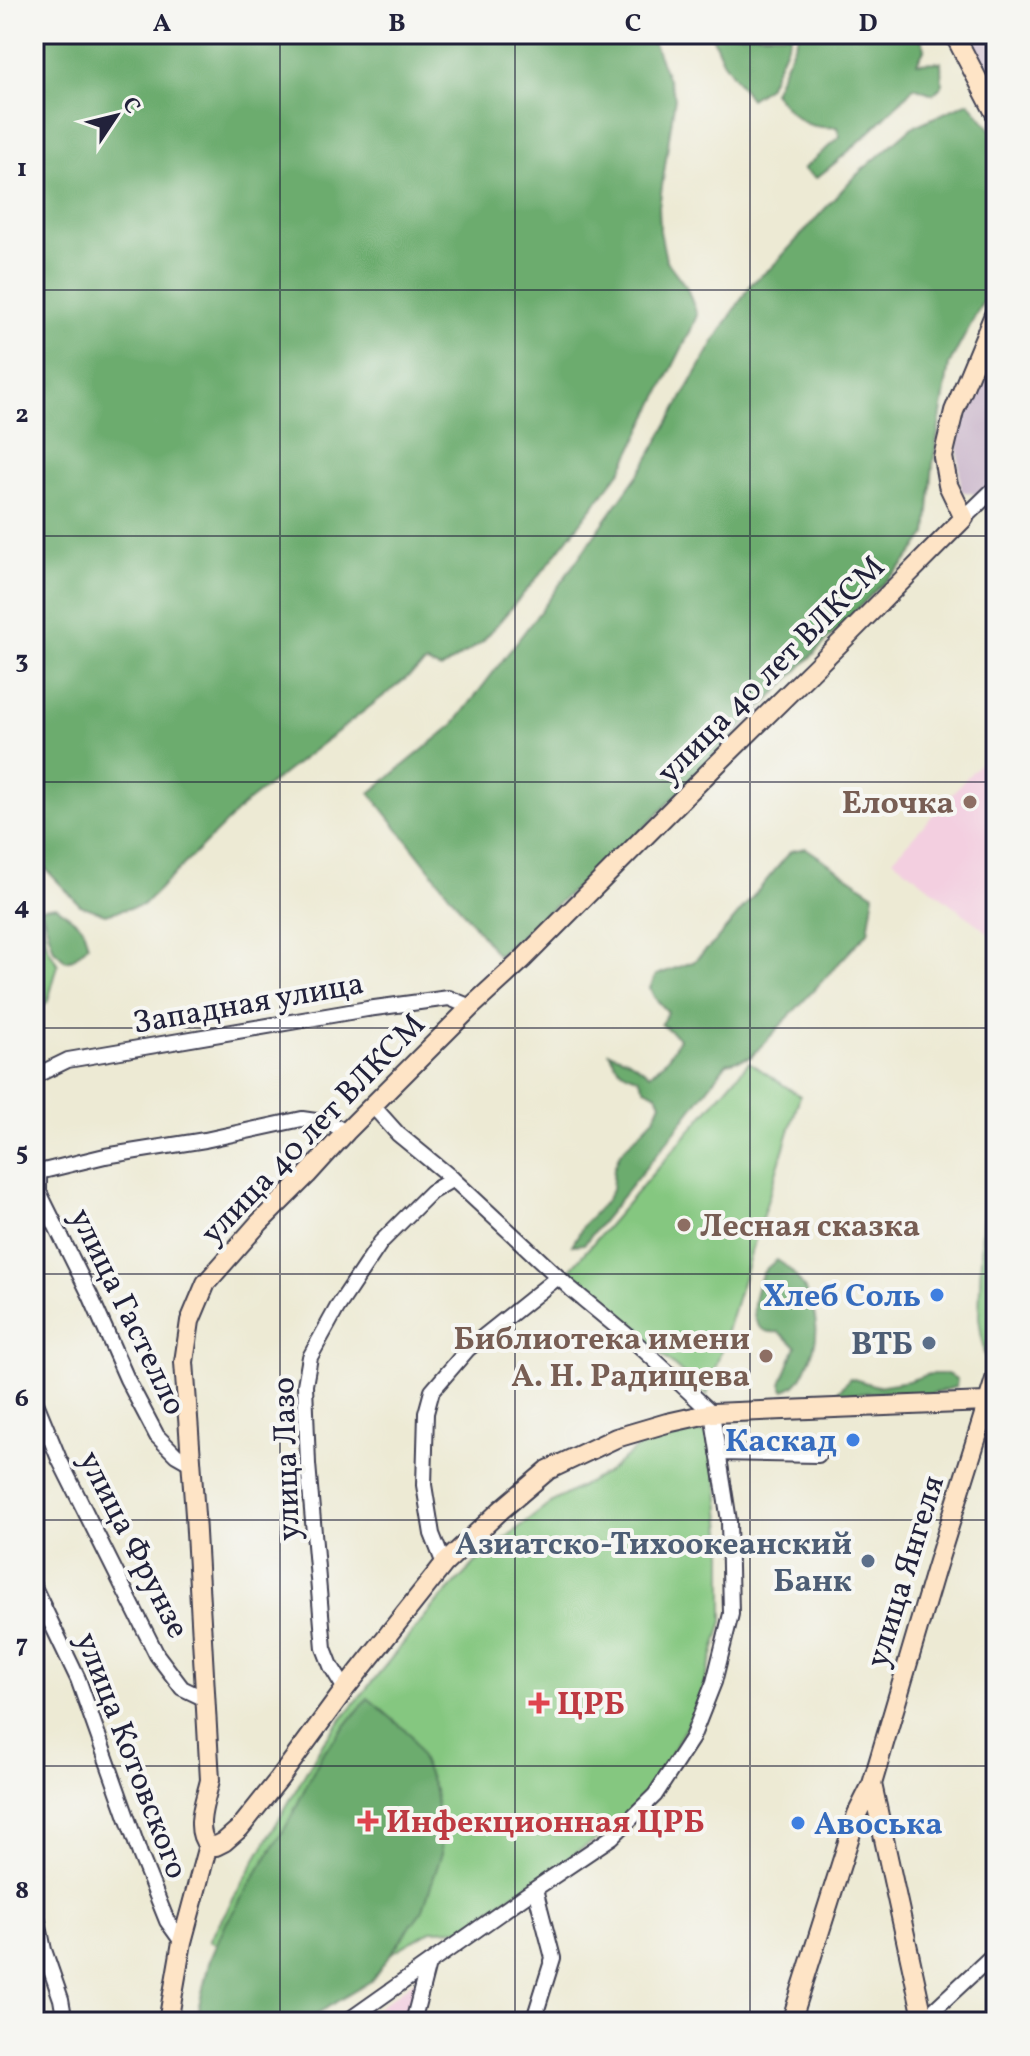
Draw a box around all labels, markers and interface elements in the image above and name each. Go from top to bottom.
text: A [153,6,172,42]
text: B [388,6,406,42]
text: C [625,6,641,42]
text: D [858,6,878,42]
north arrow [76,76,156,156]
text: С [114,91,147,121]
text: 1 [17,151,27,187]
text: 2 [15,397,29,433]
street label: улица 40 лет ВЛКСМ [648,547,896,795]
text: 3 [15,643,29,679]
place label: Елочка [842,783,954,827]
marker: Елочка [961,793,979,811]
text: 4 [14,889,30,925]
street label: Западная улица [130,963,367,1047]
street label: улица 40 лет ВЛКСМ [192,1005,436,1256]
text: 5 [16,1135,28,1171]
street label: улица Гастелло [57,1202,195,1423]
place label: Лесная сказка [700,1206,920,1250]
marker: Лесная сказка [675,1216,693,1234]
place label: Хлеб Соль [763,1276,921,1320]
marker: Хлеб Соль [928,1286,946,1304]
place label: Библиотека имени А. Н. Радищева [454,1319,750,1400]
place label: ВТБ [851,1324,913,1368]
marker: ВТБ [920,1334,938,1352]
marker: Библиотека имени А. Н. Радищева [757,1347,775,1365]
street label: улица Лазо [263,1376,313,1542]
text: 6 [15,1381,29,1417]
place label: Каскад [725,1421,837,1465]
marker: Каскад [844,1431,862,1449]
street label: улица Фрунзе [66,1444,198,1647]
street label: улица Янгеля [857,1471,957,1673]
place label: Азиатско-Тихоокеанский Банк [455,1524,852,1605]
marker: Азиатско-Тихоокеанский Банк [859,1552,877,1570]
text: 7 [16,1627,28,1663]
street label: улица Котовского [63,1627,197,1886]
place label: ЦРБ [557,1684,625,1728]
marker: ЦРБ [528,1692,550,1714]
place label: Инфекционная ЦРБ [386,1802,705,1846]
place label: Авоська [814,1804,943,1848]
marker: Инфекционная ЦРБ [357,1810,379,1832]
marker: Авоська [789,1814,807,1832]
text: 8 [15,1873,29,1909]

